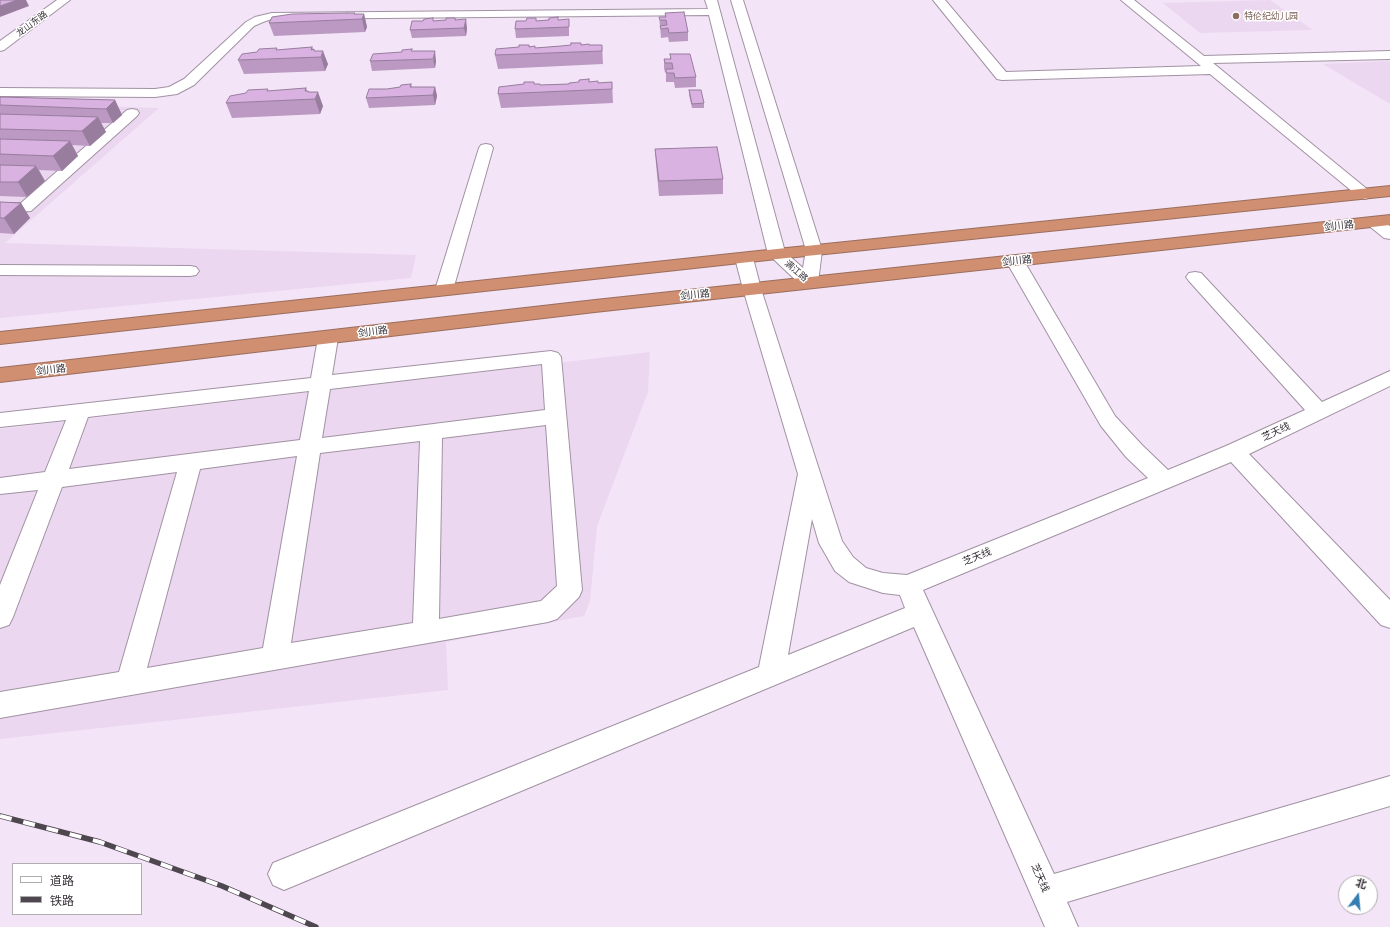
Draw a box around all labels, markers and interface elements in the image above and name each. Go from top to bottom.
street label: 龙山东路 [14,9,50,39]
marker: 特伦纪幼儿园 [1231,11,1241,21]
place label: 特伦纪幼儿园 [1244,11,1298,21]
street label: 剑川路 [1323,218,1355,234]
street label: 剑川路 [1001,253,1033,269]
street label: 满江路 [782,258,810,284]
street label: 剑川路 [679,287,711,303]
street label: 剑川路 [357,324,389,340]
street label: 剑川路 [35,362,67,378]
street label: 芝天线 [1260,420,1292,444]
street label: 芝天线 [961,546,993,568]
street label: 芝天线 [1028,862,1052,894]
legend [12,863,142,915]
text: 道路 [50,874,74,888]
north arrow [1338,875,1378,915]
text: 北 [1354,876,1368,892]
text: 铁路 [50,894,74,908]

